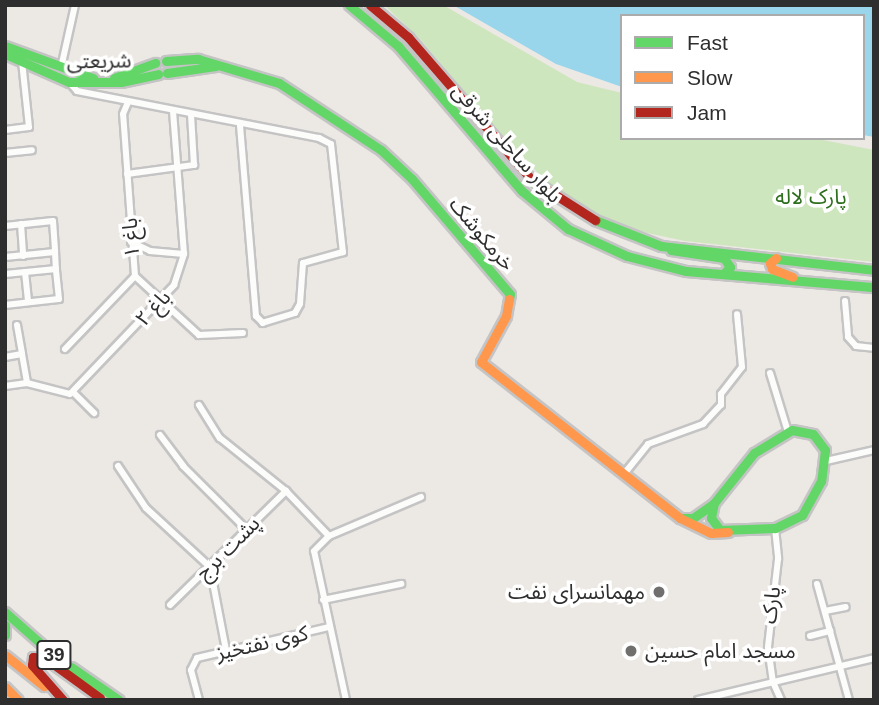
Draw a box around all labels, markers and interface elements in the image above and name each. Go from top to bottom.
legend [620,14,865,140]
text: Fast [687,31,728,54]
street label: شریعتی [66,48,132,74]
text: Slow [687,66,733,89]
street label: بلوار ساحلی شرقی [447,78,567,208]
text: Jam [687,101,727,124]
park label: پارک لاله [775,184,847,210]
street label: خرمکوشک [444,192,520,276]
street label: باغ ۱ [117,217,145,259]
street label: باغ ۲ [130,285,176,331]
street label: پشت برج [191,511,265,585]
place label: مهمانسرای نفت [508,579,645,605]
marker: مهمانسرای نفت [651,584,667,600]
street label: پارک [756,585,786,625]
street label: کوی نفتخیز [213,620,311,666]
place label: مسجد امام حسین [645,638,796,664]
road number: 39 [35,640,73,670]
marker: مسجد امام حسین [623,643,639,659]

